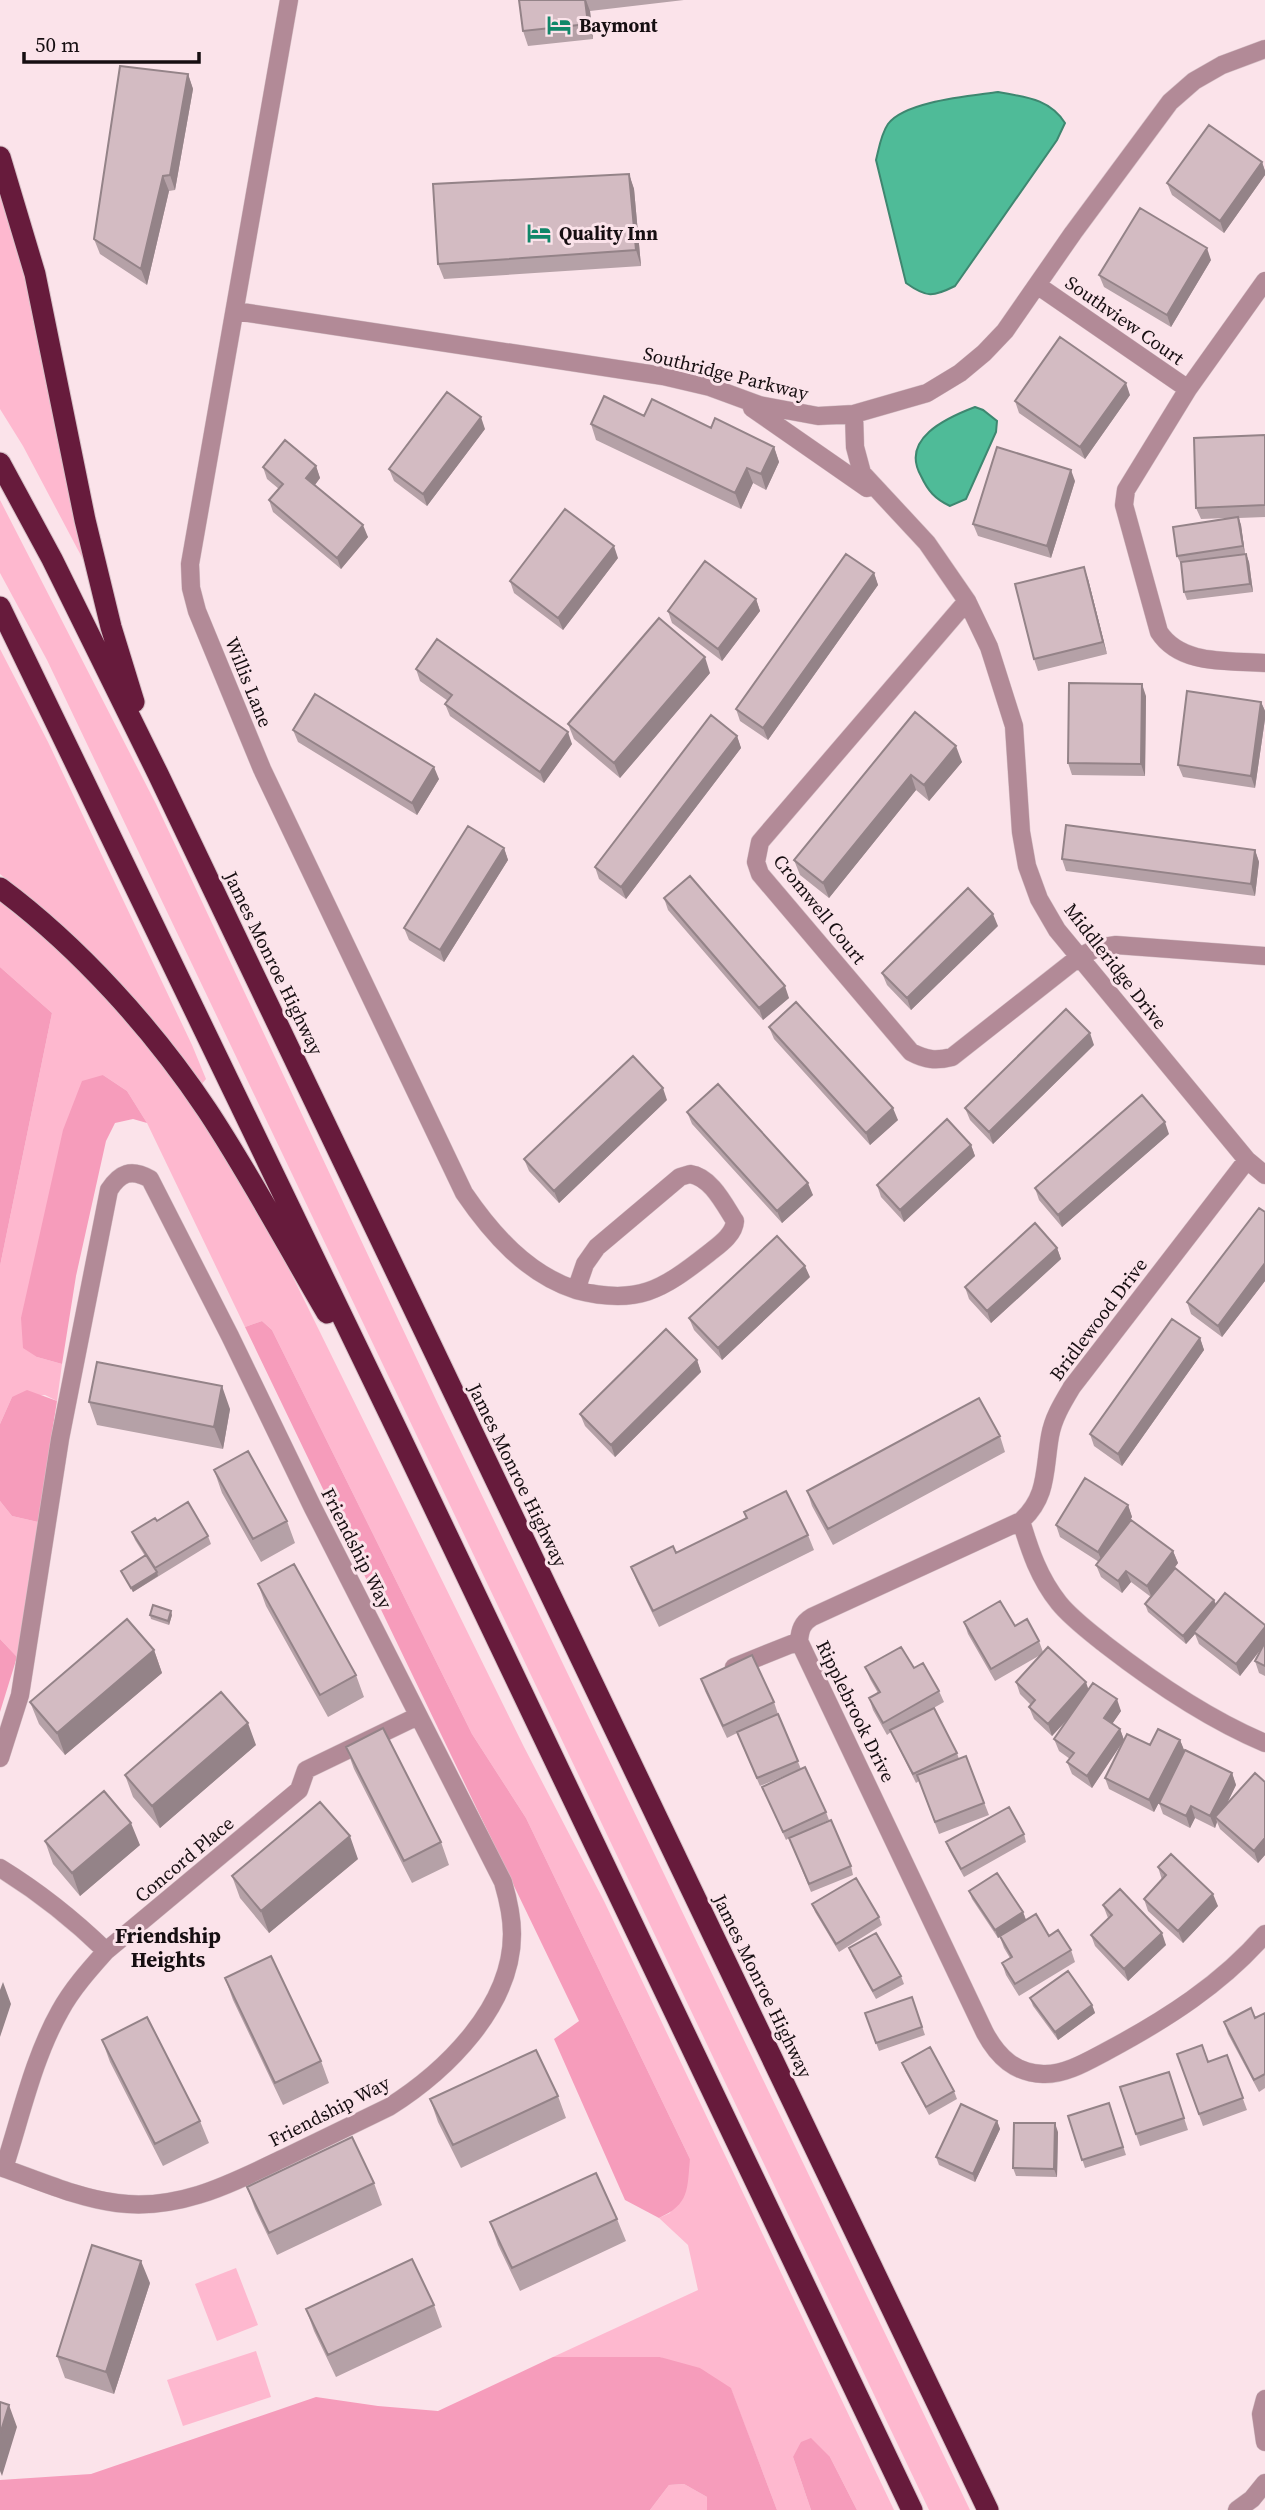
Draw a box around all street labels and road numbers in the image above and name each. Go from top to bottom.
street label: Southview Court [1060,269,1190,371]
street label: Southridge Parkway [641,340,811,406]
street label: Willis Lane [219,633,279,731]
street label: Cromwell Court [768,849,873,970]
street label: James Monroe Highway [218,866,330,1059]
street label: Middleridge Drive [1058,897,1174,1035]
street label: Bridlewood Drive [1043,1252,1153,1386]
street label: James Monroe Highway [462,1378,574,1571]
street label: Friendship Way [315,1483,399,1613]
street label: Ripplebrook Drive [810,1636,902,1786]
street label: Concord Place [129,1810,239,1908]
street label: James Monroe Highway [707,1889,819,2082]
street label: Friendship Way [264,2069,394,2153]

